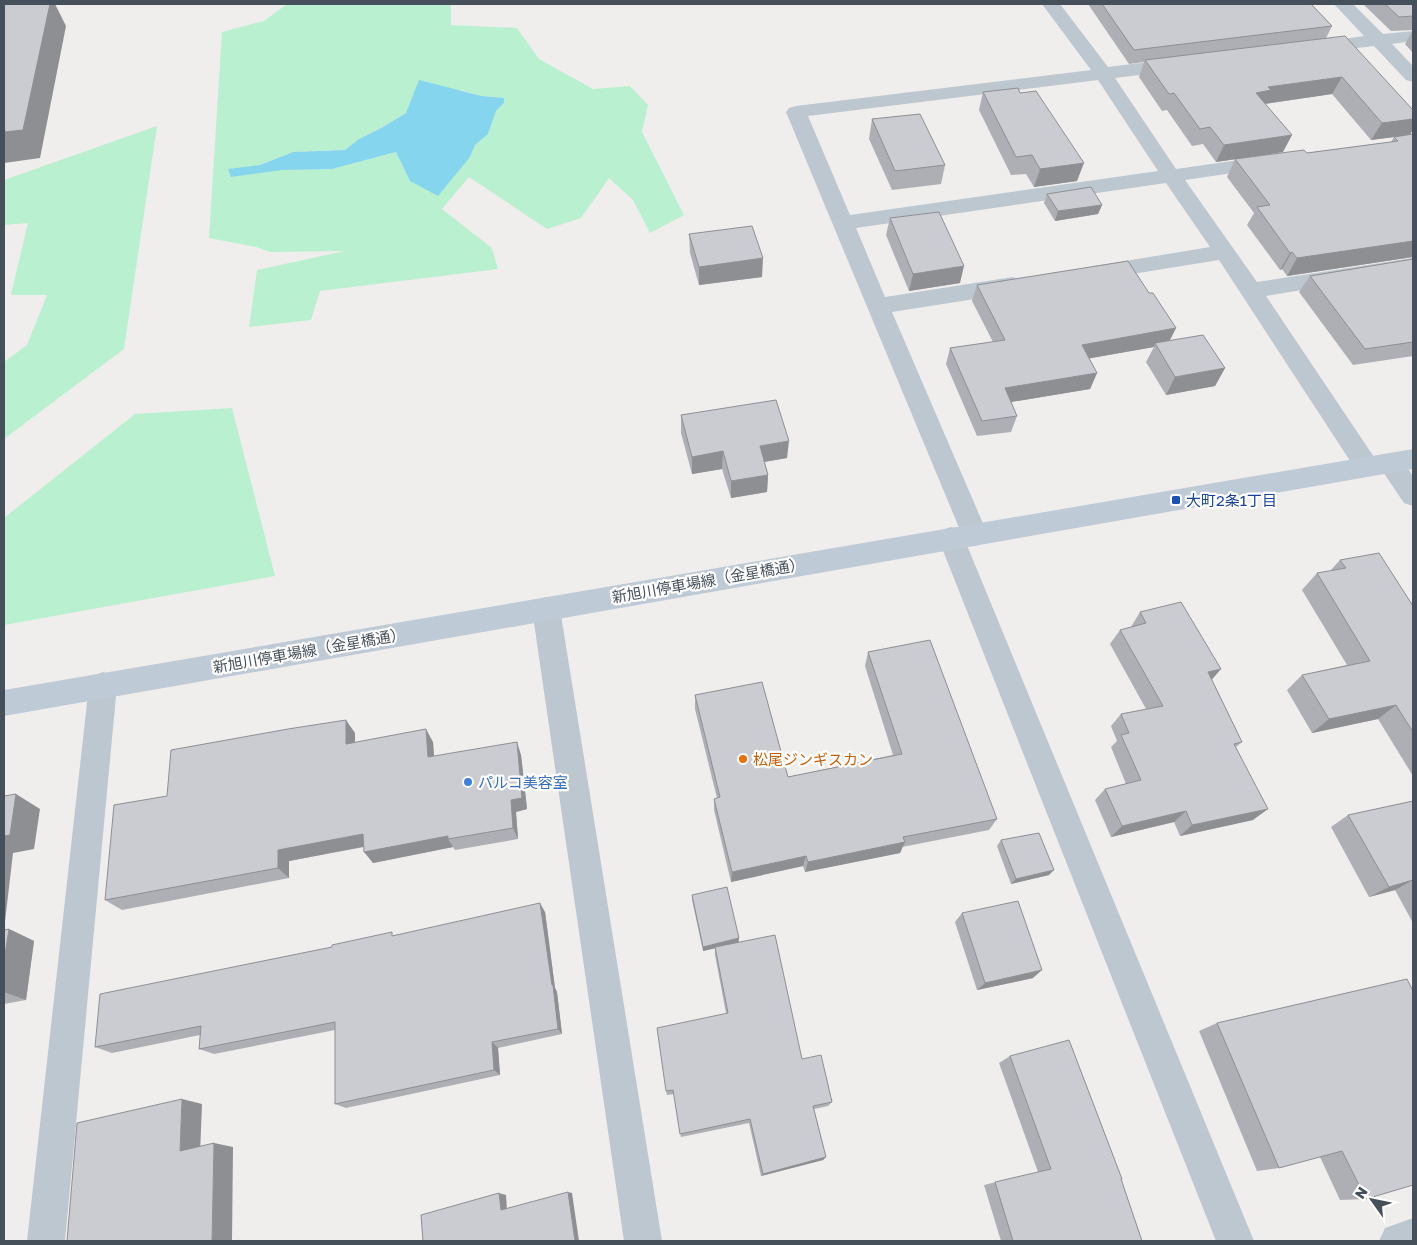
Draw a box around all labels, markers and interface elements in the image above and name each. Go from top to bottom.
place label: 大町2条1丁目 [1186,491,1277,509]
marker: 大町2条1丁目 [1170,494,1182,506]
street label: 新旭川停車場線（金星橋通） [610,554,806,606]
street label: 新旭川停車場線（金星橋通） [211,624,407,676]
place label: 松尾ジンギスカン [753,750,873,768]
marker: 松尾ジンギスカン [737,753,749,765]
place label: パルコ美容室 [478,773,568,791]
marker: パルコ美容室 [462,776,474,788]
north arrow [1347,1175,1397,1225]
text: N [1351,1184,1371,1202]

